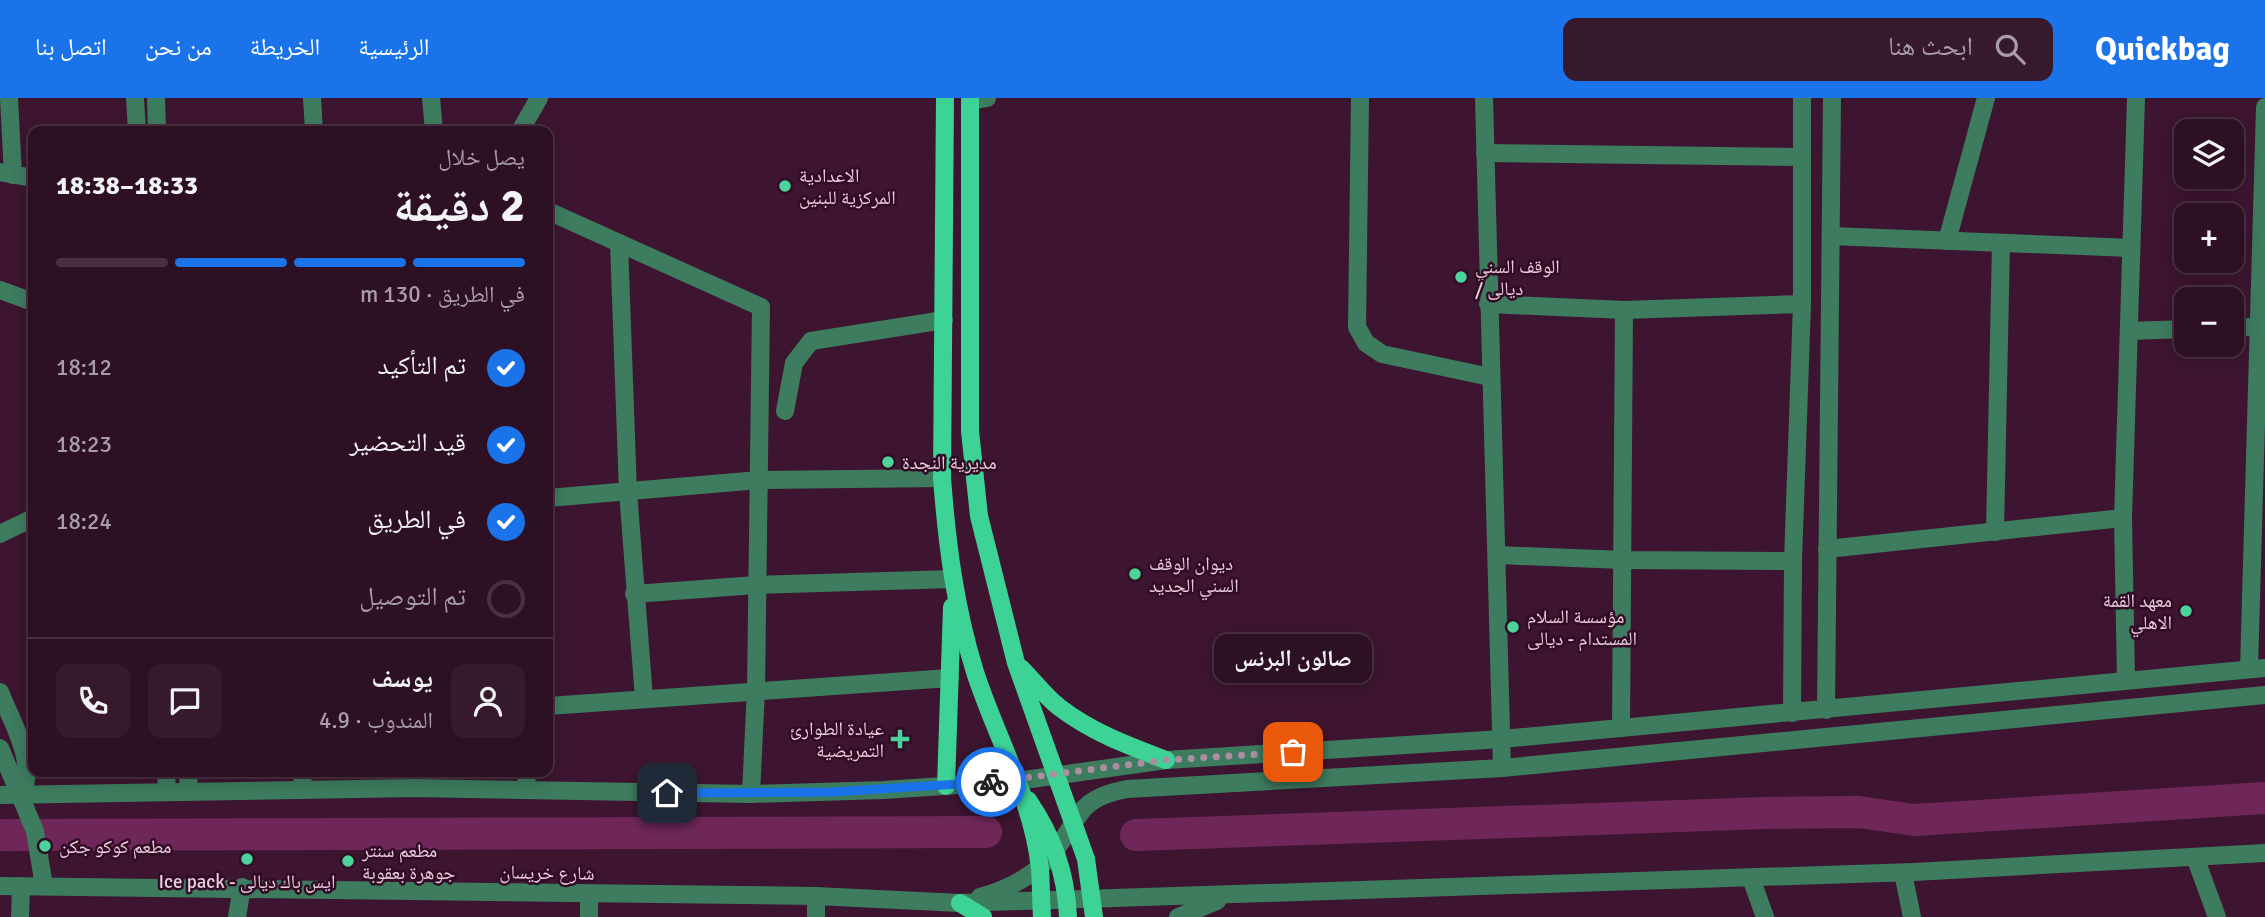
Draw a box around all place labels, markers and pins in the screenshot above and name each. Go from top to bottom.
place label: الاعدادية المركزية للبنين [799,164,896,210]
marker: الاعدادية المركزية للبنين [777,178,793,194]
place label: الوقف السني / ديالى [1475,255,1560,301]
marker: الوقف السني / ديالى [1453,269,1469,285]
place label: مديرية النجدة [902,451,997,475]
marker: مديرية النجدة [880,454,896,470]
place label: ديوان الوقف السني الجديد [1149,552,1239,601]
marker: ديوان الوقف السني الجديد [1127,566,1143,582]
place label: معهد القمة الاهلي [2103,589,2172,638]
marker: معهد القمة الاهلي [2178,603,2194,619]
place label: مؤسسة السلام المستدام - ديالى [1527,605,1637,652]
marker: مؤسسة السلام المستدام - ديالى [1505,619,1521,635]
callout: صالون البرنس [1214,633,1372,682]
place label: عيادة الطوارئ التمريضية [790,717,884,763]
pin [1263,722,1323,782]
marker: عيادة الطوارئ التمريضية [890,729,910,749]
pin [637,763,697,823]
place label: مطعم كوكو جكن [59,835,171,859]
marker: مطعم كوكو جكن [37,838,53,854]
place label: مطعم سنتر جوهرة بعقوبة [361,839,455,885]
marker: Ice pack - ايس باك ديالى [239,851,255,867]
marker: مطعم سنتر جوهرة بعقوبة [340,853,356,869]
place label: Ice pack - ايس باك ديالى [159,870,335,894]

